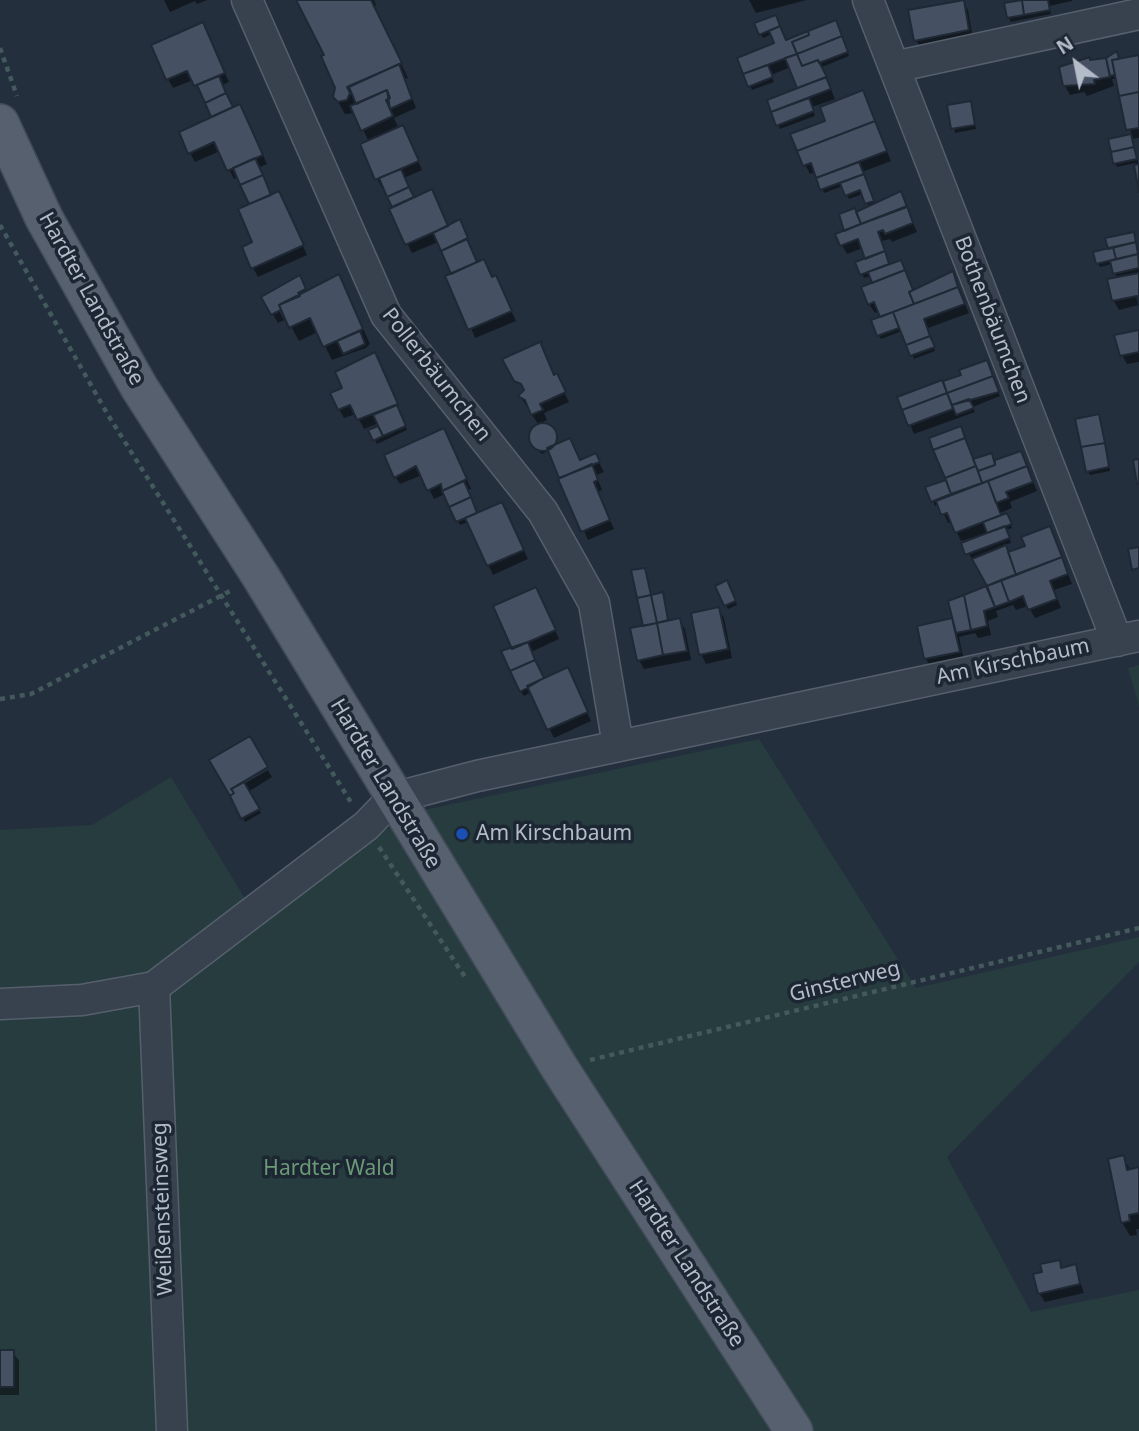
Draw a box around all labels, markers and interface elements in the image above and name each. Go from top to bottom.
north arrow [1041,28,1111,98]
text: N [1051,30,1078,60]
street label: Hardter Landstraße [33,208,149,390]
street label: Bothenbäumchen [949,233,1035,407]
street label: Pollerbäumchen [376,303,496,447]
street label: Am Kirschbaum [934,633,1092,691]
street label: Hardter Landstraße [324,695,446,873]
place label: Am Kirschbaum [476,821,632,847]
marker: Am Kirschbaum [454,826,470,842]
street label: Ginsterweg [787,956,903,1008]
street label: Weißensteinsweg [147,1122,179,1296]
park label: Hardter Wald [263,1156,395,1182]
street label: Hardter Landstraße [623,1176,749,1352]

